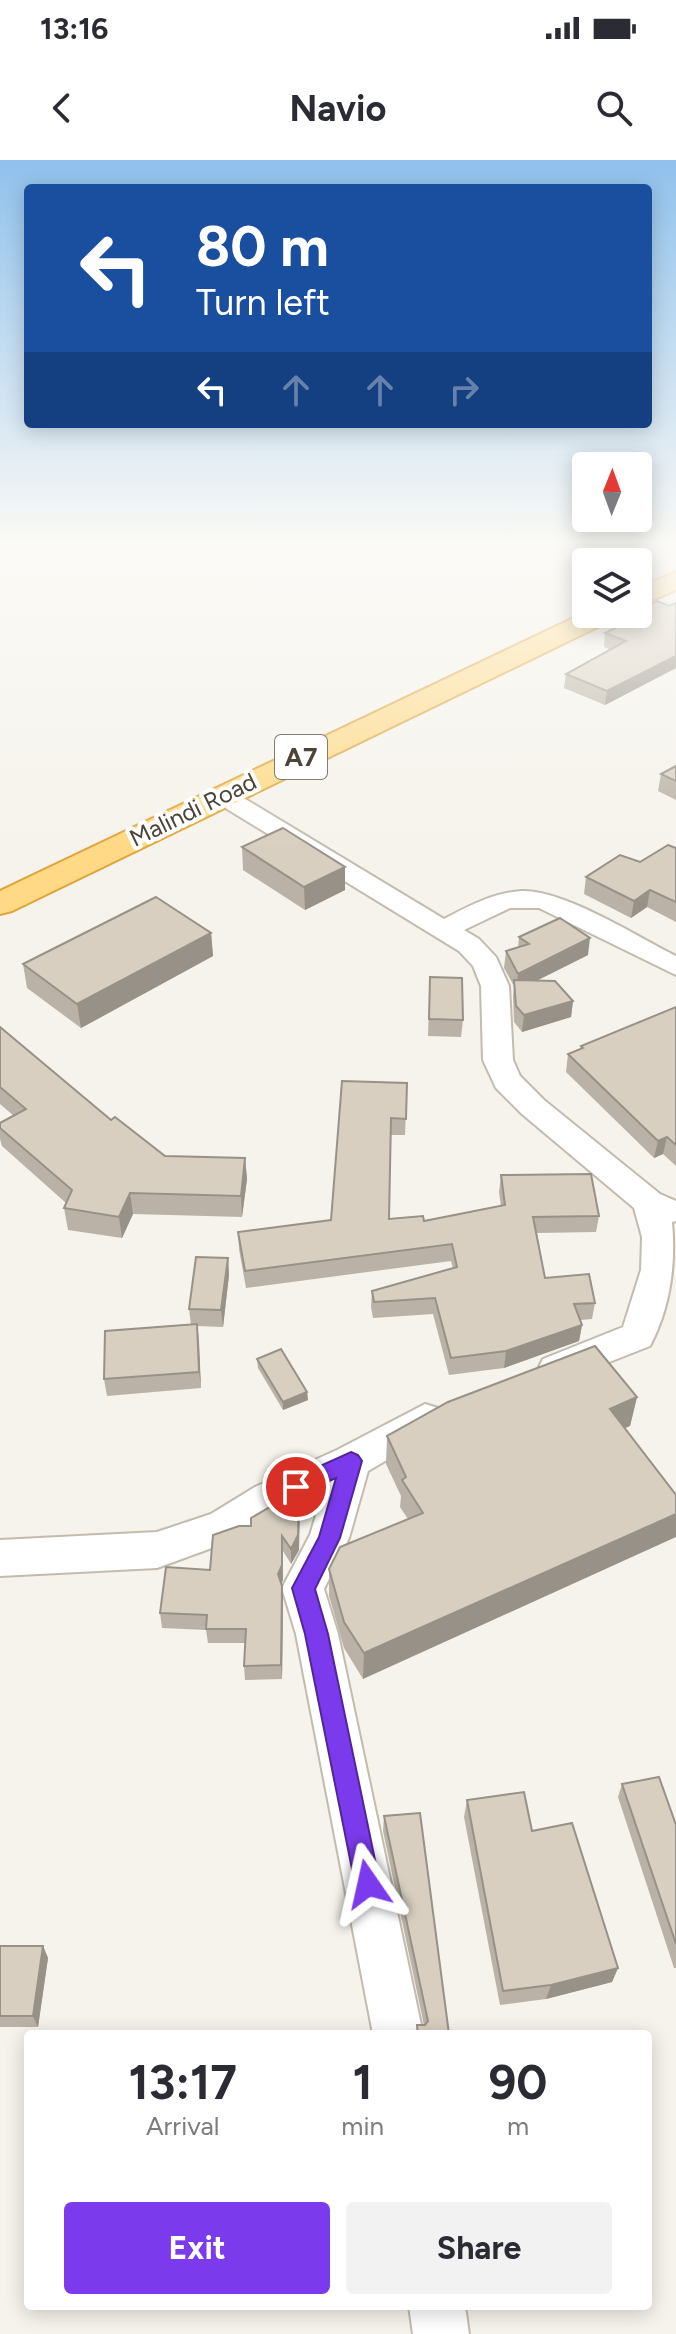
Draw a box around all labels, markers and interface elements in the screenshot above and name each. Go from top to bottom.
text: 13:16 [40,10,108,47]
icon: back [40,86,84,130]
icon: search [592,86,636,130]
text: Navio [290,87,386,130]
text: 80 m [196,213,329,280]
icon: left [64,216,168,320]
text: Turn left [196,281,330,324]
icon: left [190,368,234,412]
icon: ahead [274,368,318,412]
icon: ahead [358,368,402,412]
icon: right [442,368,486,412]
north arrow [572,452,652,532]
map controls [572,452,652,628]
button: layers [572,548,652,628]
road number: A7 [275,735,327,779]
street label: Malindi Road [125,766,261,853]
pin [262,1453,330,1521]
icon: arrive [274,1465,318,1509]
position arrow [326,1842,410,1926]
text: 13:17 [129,2053,237,2111]
text: 1 [353,2053,373,2111]
text: 90 [489,2053,547,2111]
text: Arrival [146,2110,219,2142]
text: min [341,2110,384,2142]
text: m [507,2110,529,2142]
button: Exit [64,2202,330,2294]
button: Share [346,2202,612,2294]

